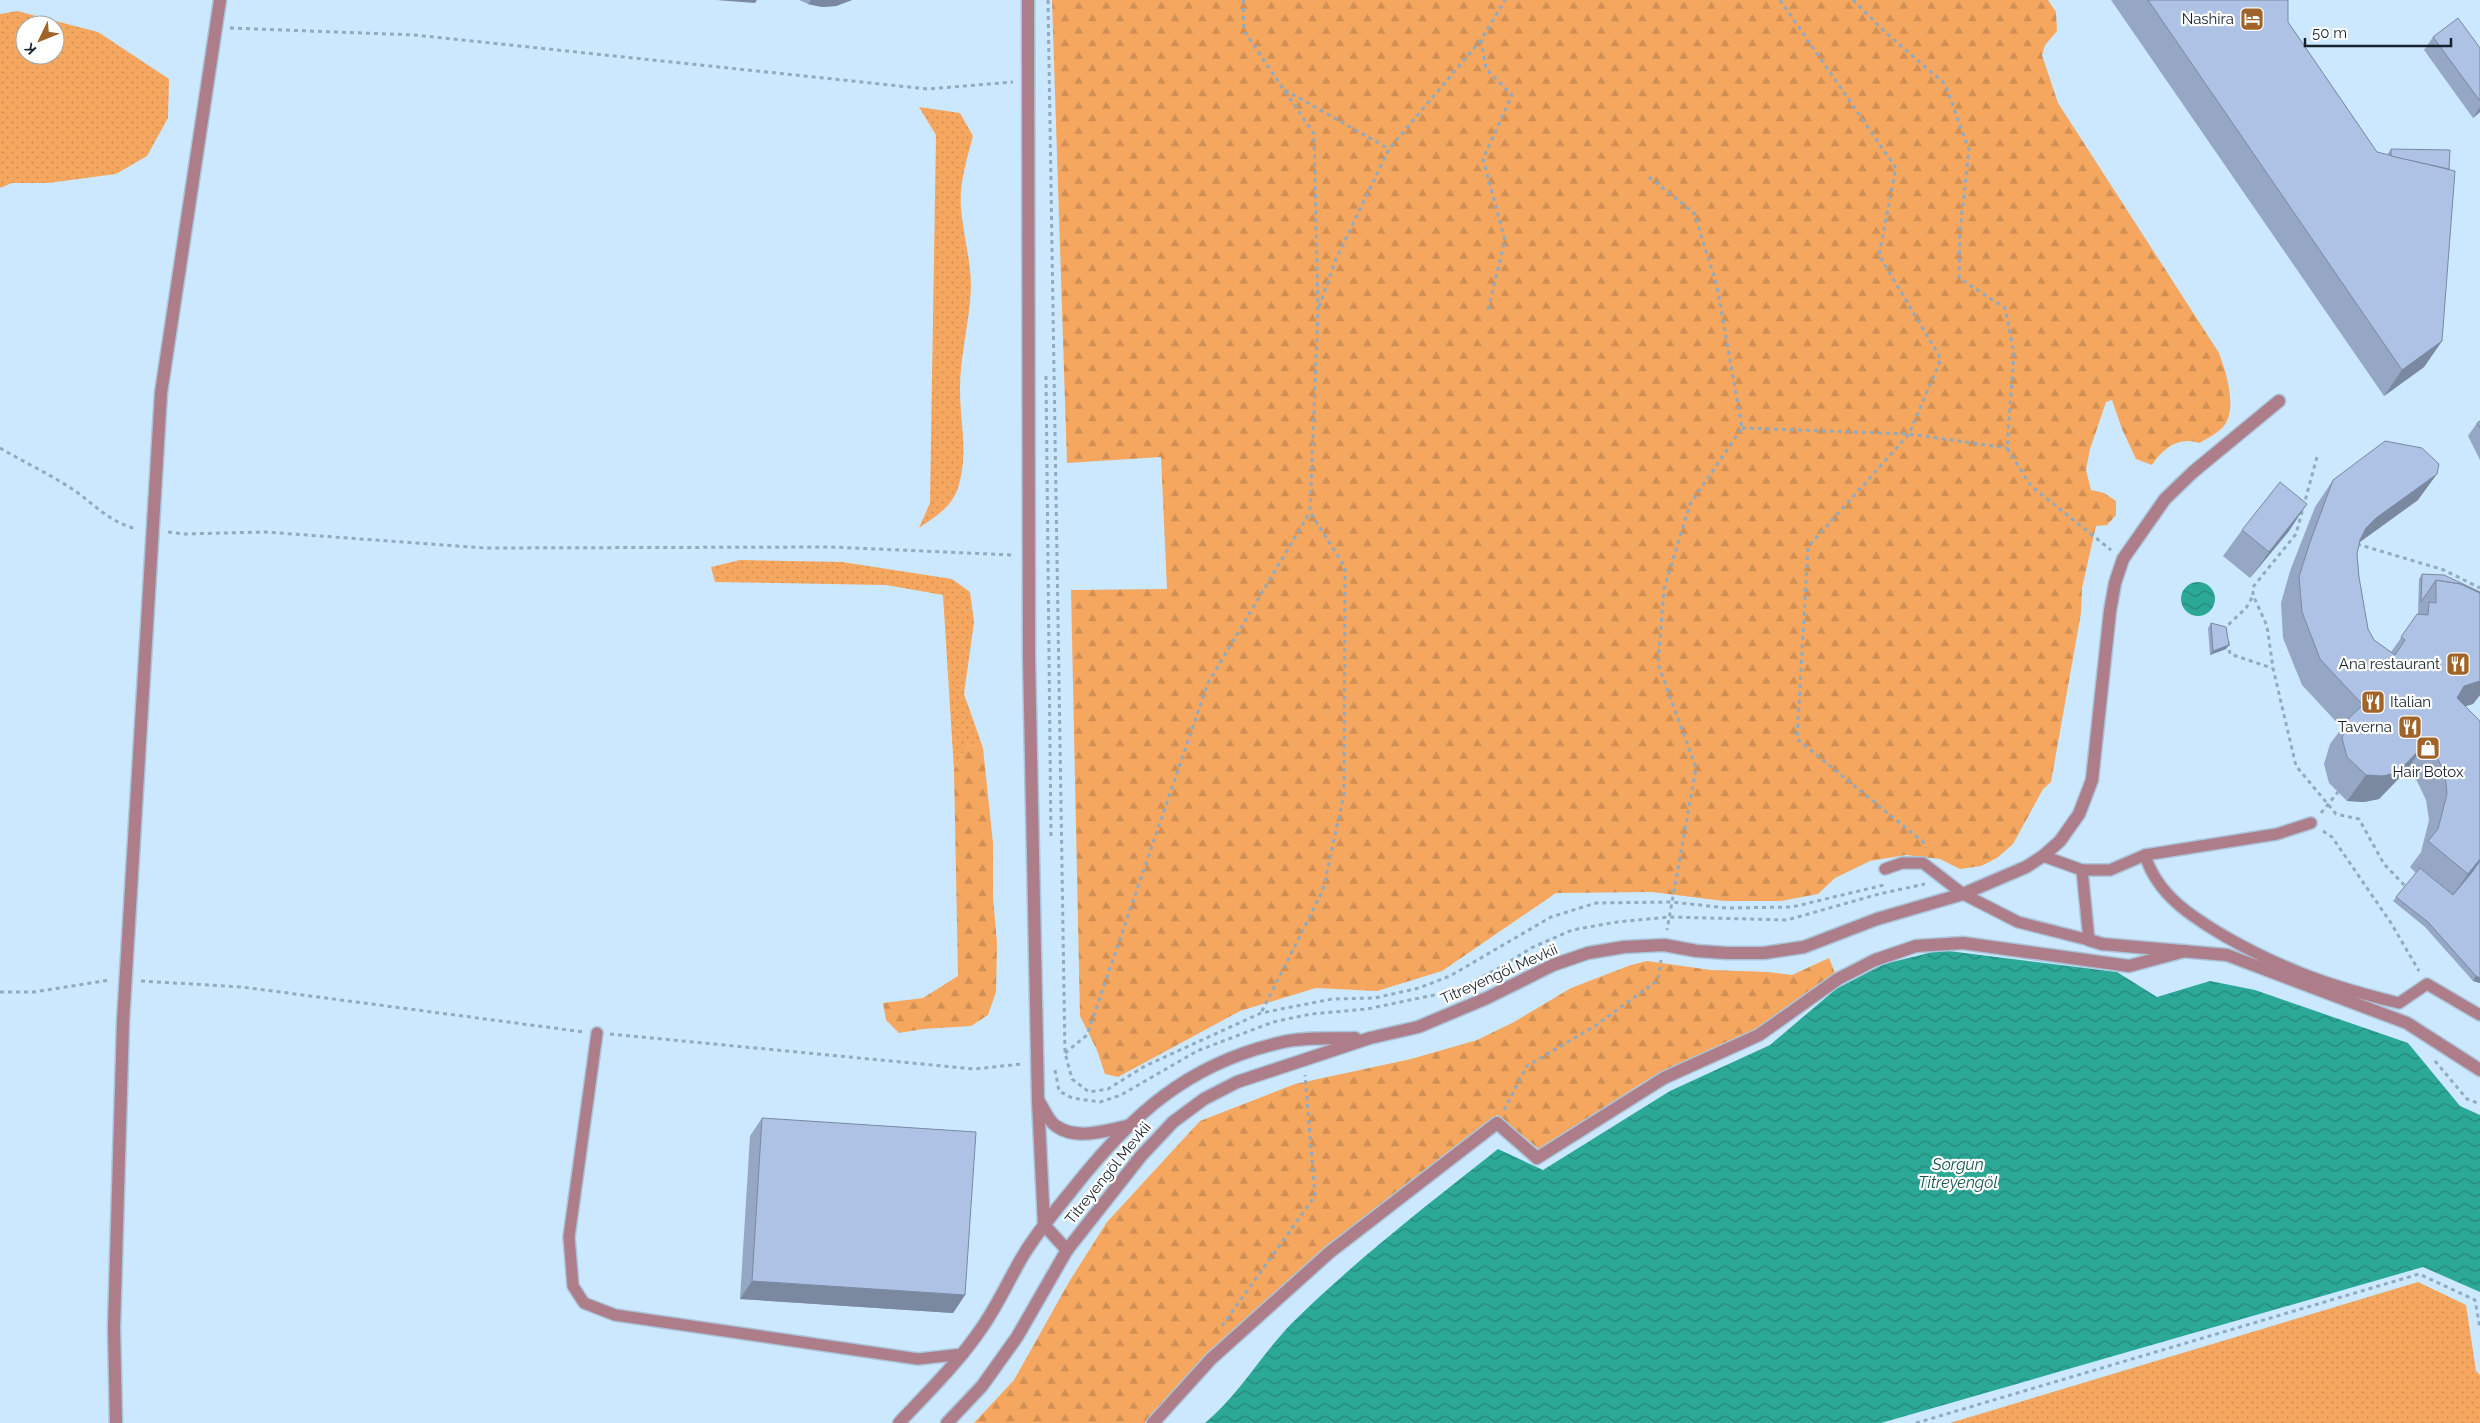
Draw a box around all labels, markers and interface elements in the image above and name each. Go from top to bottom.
hotel icon: Nashira [2239,6,2265,32]
place label: Nashira [2182,10,2234,28]
north arrow [15,15,65,65]
scale bar [2305,15,2451,47]
text: 50 m [2312,24,2347,42]
text: K [21,40,40,58]
restaurant icon: Ana restaurant [2445,651,2471,677]
place label: Ana restaurant [2339,655,2440,673]
restaurant icon: Italian [2360,689,2386,715]
place label: Italian [2390,693,2431,711]
restaurant icon: Taverna [2397,714,2423,740]
place label: Taverna [2338,718,2392,736]
shop icon: Hair Botox [2415,735,2441,761]
place label: Hair Botox [2392,763,2464,781]
street label: Titreyengöl Mevkii [1438,940,1560,1008]
street label: Titreyengöl Mevkii [1061,1118,1155,1228]
water label: Sorgun Titreyengöl [1918,1155,1998,1192]

